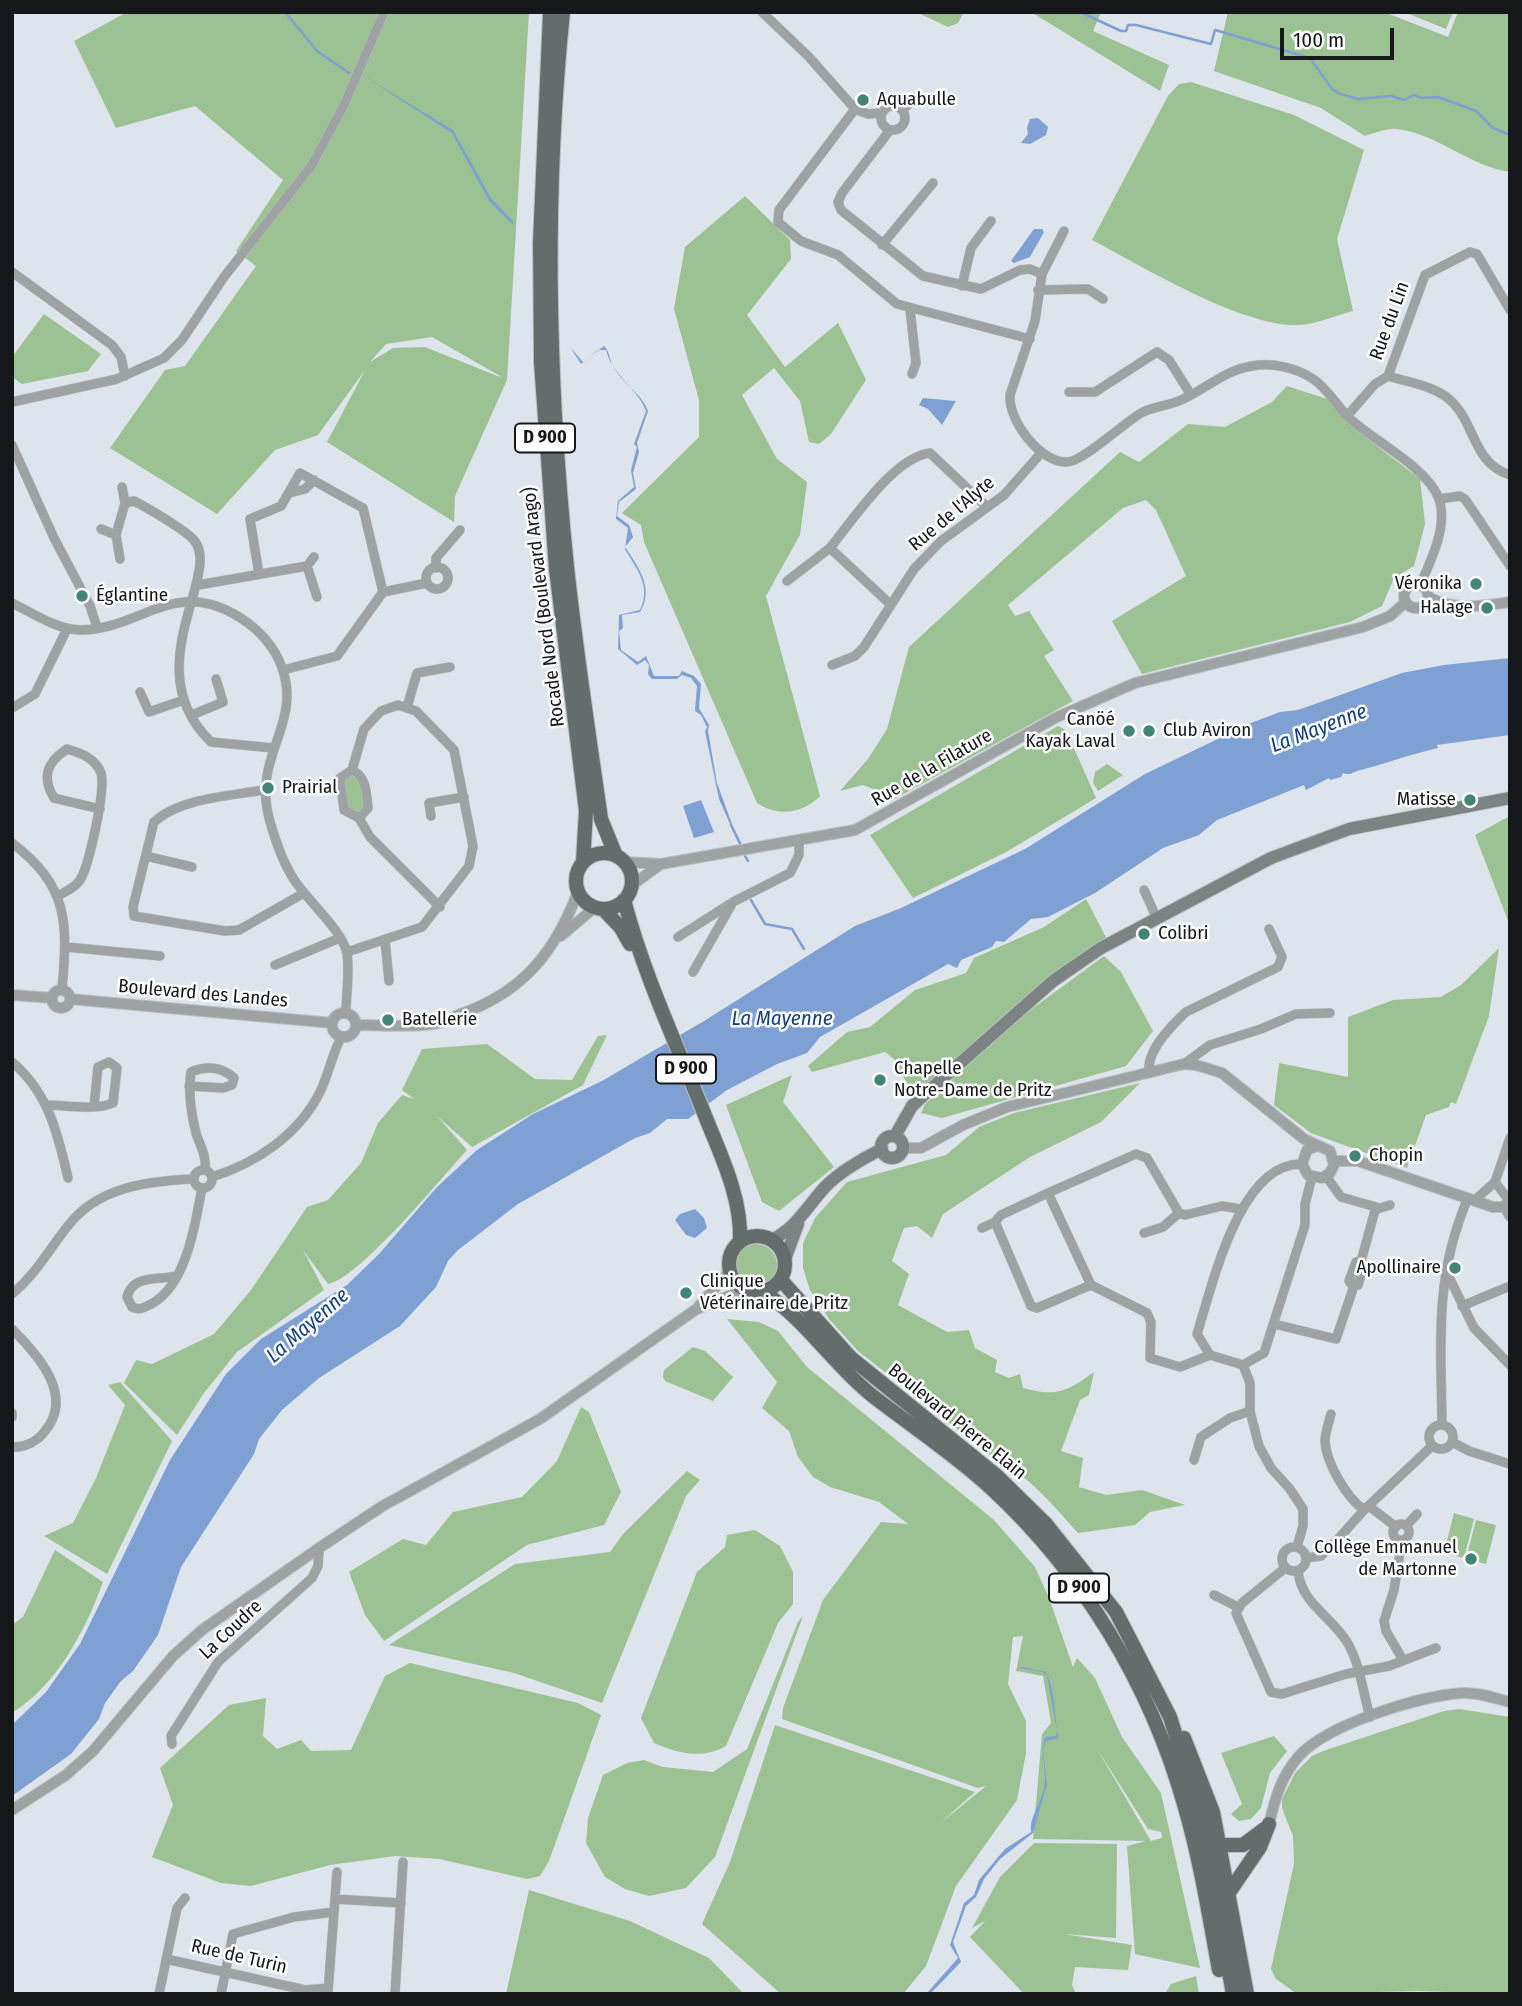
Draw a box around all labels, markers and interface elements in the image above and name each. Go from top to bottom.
scale bar [1284,14,1398,58]
text: 100 m [1293,27,1344,53]
place label: Aquabulle [877,89,956,111]
marker: Aquabulle [855,92,871,108]
street label: Rue du Lin [1365,279,1415,363]
road number: D 900 [515,424,575,452]
street label: Rue de l'Alyte [905,472,999,556]
street label: Rocade Nord (Boulevard Arago) [518,486,570,728]
place label: Véronika [1395,573,1462,595]
marker: Véronika [1468,576,1484,592]
place label: Églantine [96,585,168,607]
marker: Églantine [74,588,90,604]
place label: Halage [1420,597,1473,619]
marker: Halage [1479,600,1495,616]
water label: La Mayenne [1267,699,1371,759]
place label: Canöé Kayak Laval [1026,709,1115,753]
place label: Club Aviron [1163,720,1251,742]
marker: Canöé Kayak Laval [1121,723,1137,739]
marker: Club Aviron [1141,723,1157,739]
street label: Rue de la Filature [868,724,996,812]
place label: Prairial [282,777,337,799]
marker: Prairial [260,780,276,796]
place label: Matisse [1397,789,1456,811]
marker: Matisse [1462,792,1478,808]
place label: Colibri [1158,923,1209,945]
marker: Colibri [1136,926,1152,942]
street label: Boulevard des Landes [117,975,289,1013]
water label: La Mayenne [731,1006,833,1032]
place label: Batellerie [402,1009,477,1031]
marker: Batellerie [380,1012,396,1028]
road number: D 900 [656,1054,716,1084]
place label: Chapelle Notre-Dame de Pritz [894,1058,1052,1102]
marker: Chapelle Notre-Dame de Pritz [872,1072,888,1088]
place label: Chopin [1369,1145,1423,1167]
marker: Chopin [1347,1148,1363,1164]
place label: Apollinaire [1356,1257,1441,1279]
marker: Apollinaire [1447,1260,1463,1276]
place label: Clinique Vétérinaire de Pritz [700,1271,848,1315]
water label: La Mayenne [262,1283,354,1369]
marker: Clinique Vétérinaire de Pritz [678,1285,694,1301]
street label: Boulevard Pierre Elain [883,1359,1031,1485]
place label: Collège Emmanuel de Martonne [1314,1537,1457,1581]
marker: Collège Emmanuel de Martonne [1463,1551,1479,1567]
road number: D 900 [1049,1574,1109,1602]
street label: La Coudre [195,1595,267,1665]
street label: Rue de Turin [189,1935,289,1979]

